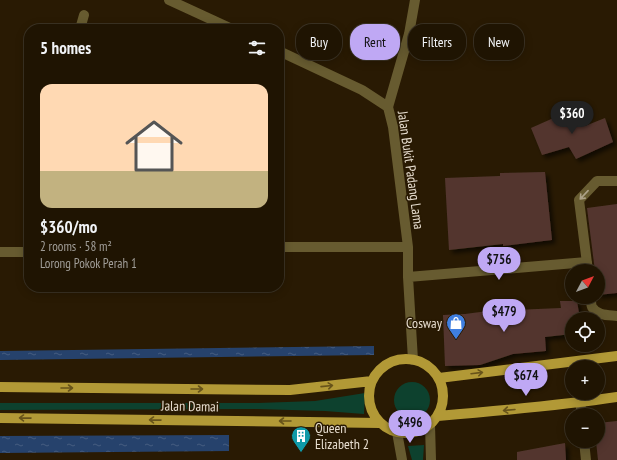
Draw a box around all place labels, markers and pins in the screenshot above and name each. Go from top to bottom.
pin: $360 [548,101,596,135]
pin: $756 [475,247,523,281]
pin: $479 [480,299,528,333]
shop icon: Cosway [445,312,467,340]
place label: Cosway [406,314,443,332]
pin: $674 [502,363,550,397]
pin: $496 [386,410,434,444]
place label: Queen Elizabeth 2 [315,419,369,453]
building icon: Queen Elizabeth 2 [290,425,312,453]

